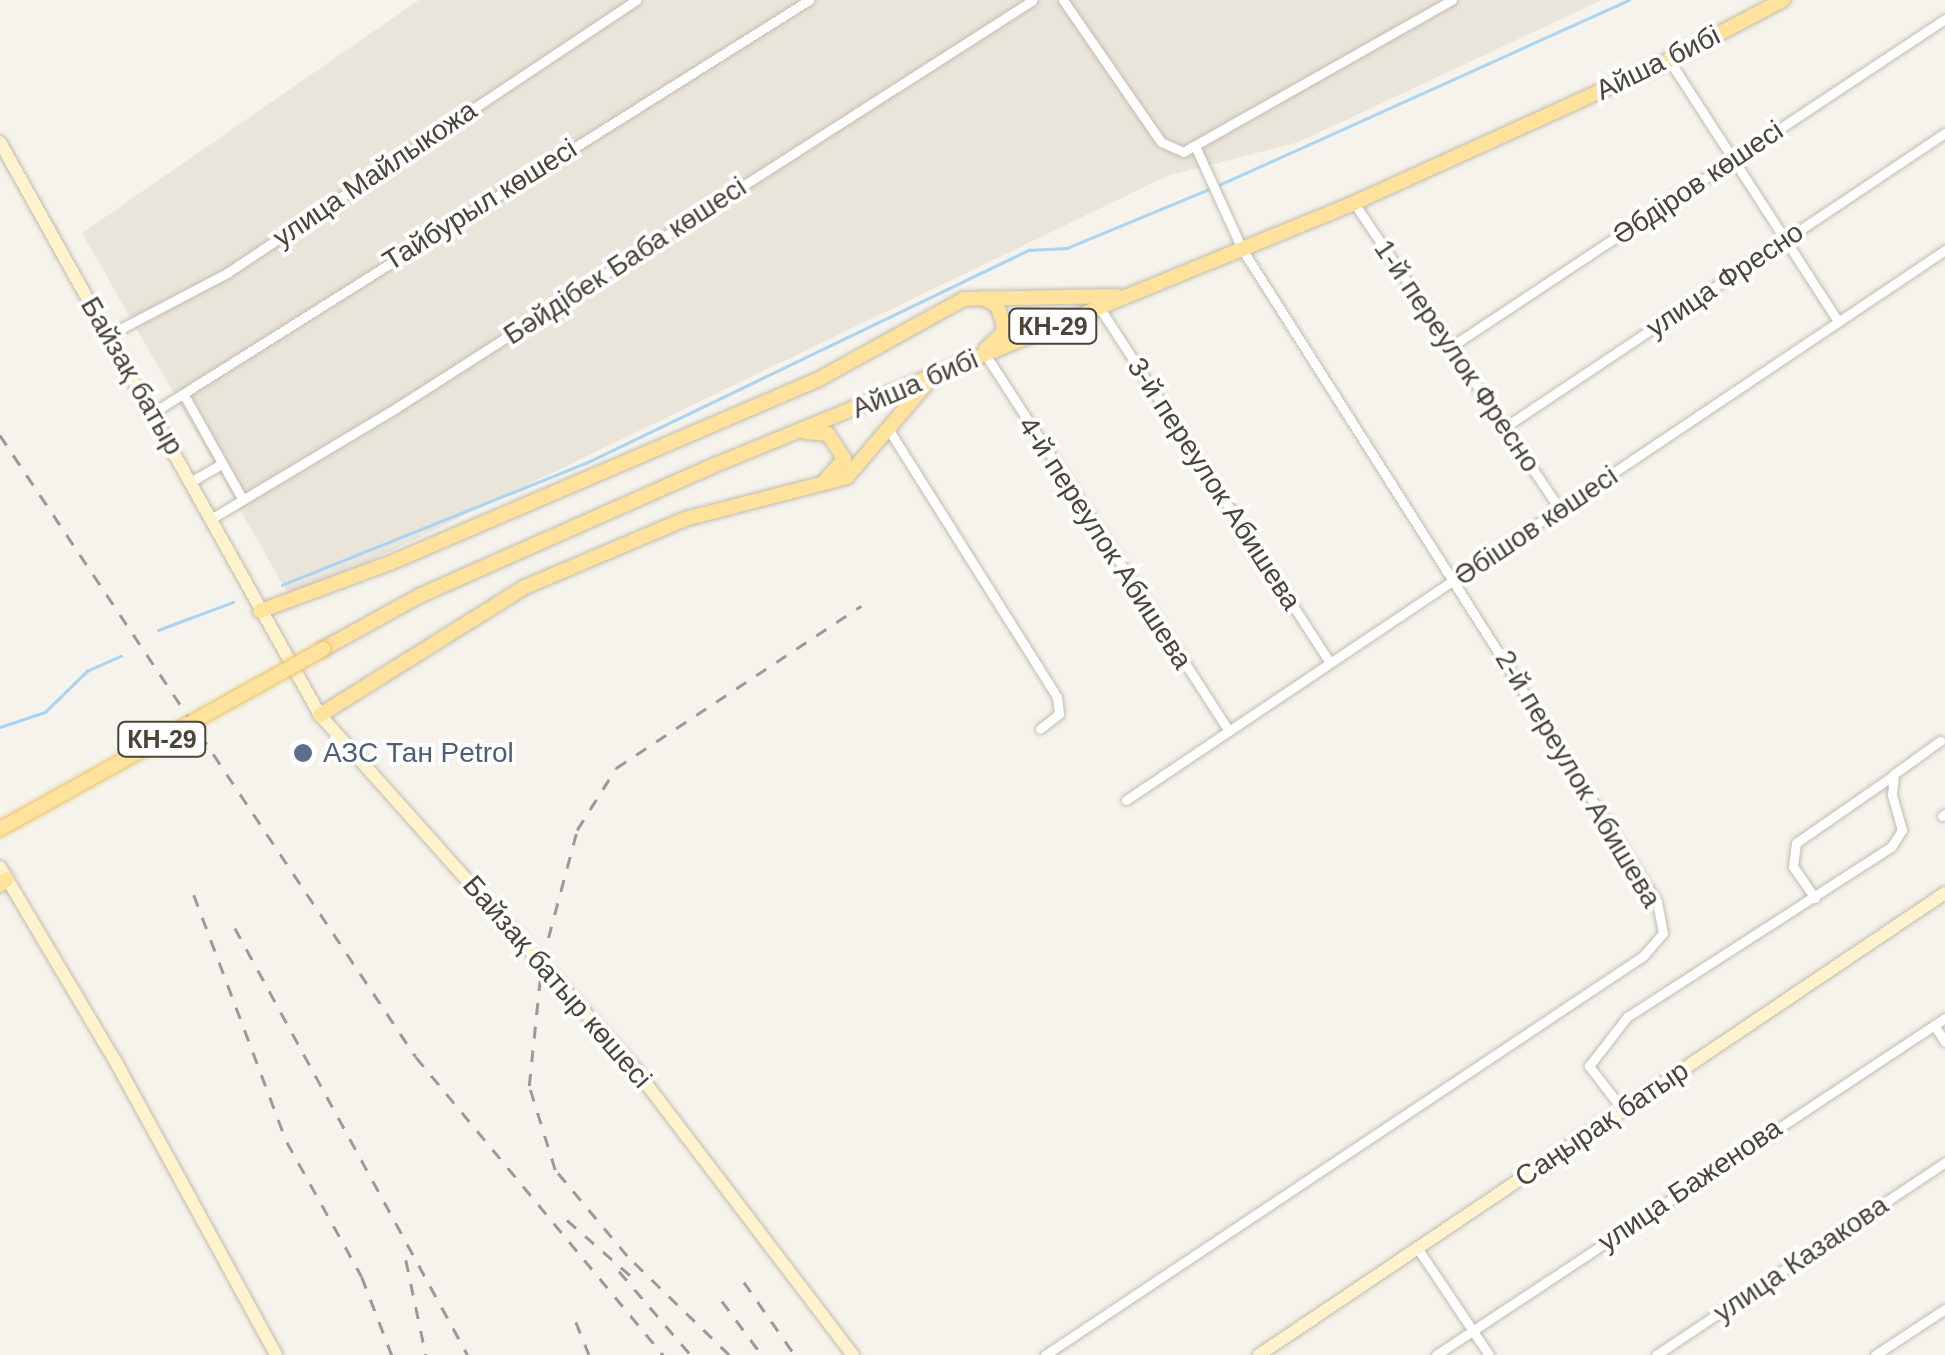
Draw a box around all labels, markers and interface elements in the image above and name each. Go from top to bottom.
street label: Айша бибі [1590,19,1726,107]
street label: улица Майлыкожа [267,93,483,255]
street label: Әбдіров көшесі [1606,114,1790,252]
street label: Тайбурыл көшесі [377,132,583,278]
street label: Бәйдібек Баба көшесі [497,170,753,352]
street label: улица Фресно [1640,215,1810,345]
street label: 1-й переулок Фресно [1367,233,1547,479]
street label: Байзақ батыр [73,291,191,461]
road number: КН-29 [1008,306,1098,346]
street label: Айша бибі [847,342,983,426]
street label: 3-й переулок Абишева [1120,352,1308,616]
street label: 4-й переулок Абишева [1011,411,1199,675]
street label: Әбішов көшесі [1448,459,1624,593]
street label: 2-й переулок Абишева [1488,644,1668,914]
road number: КН-29 [117,719,207,759]
place label: АЗС Тан Petrol [323,736,514,770]
marker: АЗС Тан Petrol [292,742,314,764]
street label: Байзақ батыр көшесі [456,869,658,1095]
street label: Саңырақ батыр [1509,1054,1695,1194]
street label: улица Баженова [1592,1111,1788,1259]
street label: улица Казакова [1707,1188,1895,1330]

